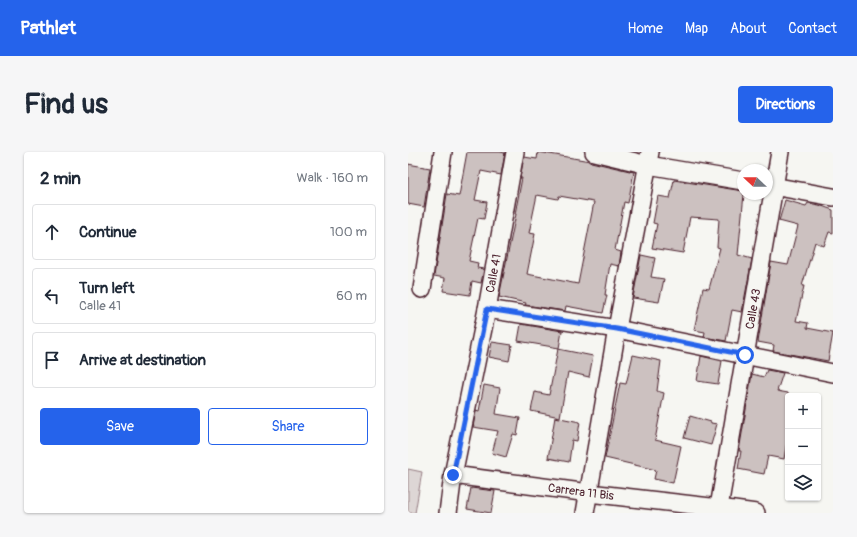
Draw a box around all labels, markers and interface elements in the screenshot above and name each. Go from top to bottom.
text: Pathlet [20,16,76,40]
text: Home [628,20,663,37]
text: Map [685,20,708,37]
text: About [730,20,766,37]
text: Contact [788,20,837,37]
button: Directions [738,86,833,123]
text: Find us [24,87,108,122]
north arrow [737,164,773,200]
text: 2 min [40,168,81,189]
text: Walk · 160 m [297,170,368,186]
icon: ahead [41,221,63,243]
text: Continue [79,223,137,242]
text: 100 m [330,224,367,240]
street label: Calle 41 [483,253,504,294]
text: Turn left [79,279,135,298]
icon: left [41,285,63,307]
street label: Calle 43 [742,287,764,330]
text: 60 m [336,288,367,304]
text: Calle 41 [79,298,121,314]
route start [736,346,754,364]
icon: arrive [41,349,63,371]
text: Arrive at destination [79,351,206,370]
map controls [785,393,821,501]
button: + [785,393,821,429]
button: Save [40,408,200,445]
button: Share [208,408,368,445]
button: − [785,429,821,465]
button: layers [785,465,821,501]
route end [444,466,462,484]
street label: Carrera 11 Bis [547,480,615,503]

